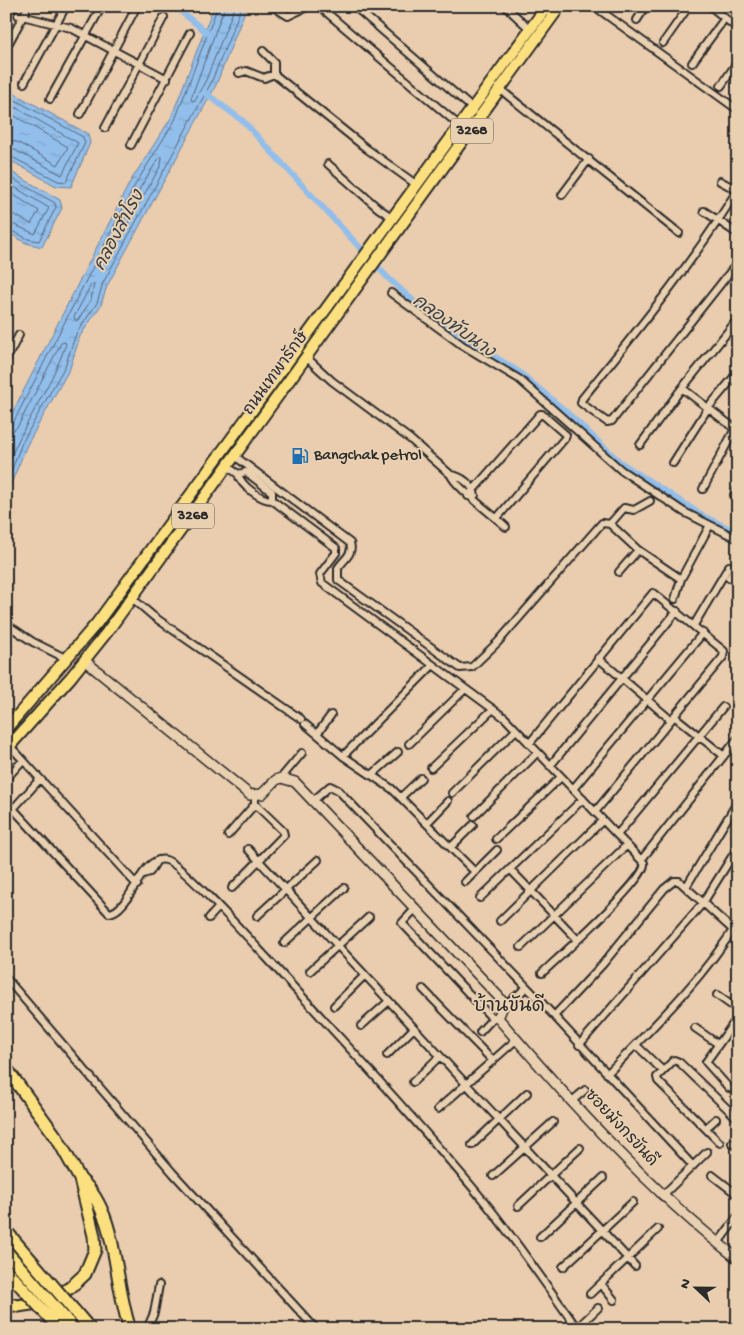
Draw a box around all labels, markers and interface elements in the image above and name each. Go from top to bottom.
road number: 3268 [451,118,493,144]
water label: คลองสำโรง [87,184,151,274]
water label: คลองทับนาง [408,289,501,364]
street label: ถนนเทพารักษ์ [236,325,314,420]
fuel station icon: Bangchak petrol [290,446,310,466]
place label: Bangchak petrol [313,447,422,466]
road number: 3268 [172,504,214,528]
district label: บ้านขันดี [473,993,545,1019]
street label: ซอยมังกรขันดี [580,1084,663,1171]
north arrow [672,1262,722,1312]
text: N [677,1277,696,1291]

